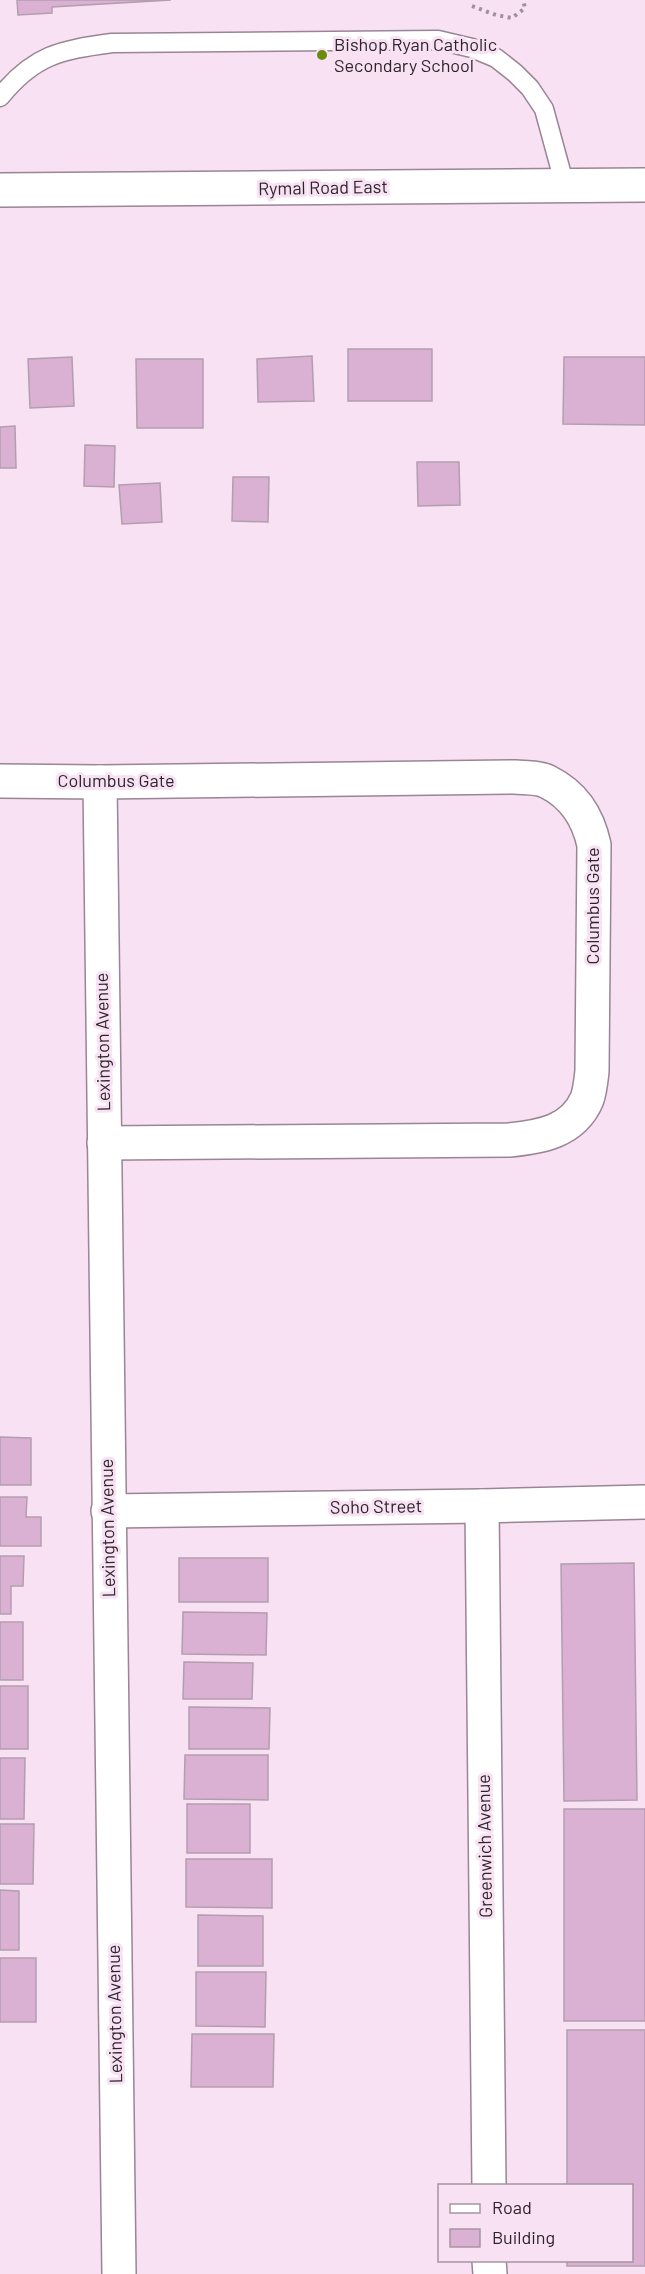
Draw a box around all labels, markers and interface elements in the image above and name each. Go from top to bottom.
place label: Bishop Ryan Catholic Secondary School [334,33,497,76]
marker: Bishop Ryan Catholic Secondary School [315,48,329,62]
street label: Rymal Road East [258,175,388,199]
street label: Columbus Gate [57,769,175,791]
street label: Columbus Gate [581,847,603,965]
street label: Lexington Avenue [90,973,114,1112]
street label: Lexington Avenue [95,1459,119,1598]
street label: Soho Street [330,1494,422,1518]
street label: Greenwich Avenue [472,1774,496,1918]
street label: Lexington Avenue [102,1945,126,2084]
legend [438,2184,633,2262]
text: Road [492,2196,532,2218]
text: Building [492,2226,555,2248]

